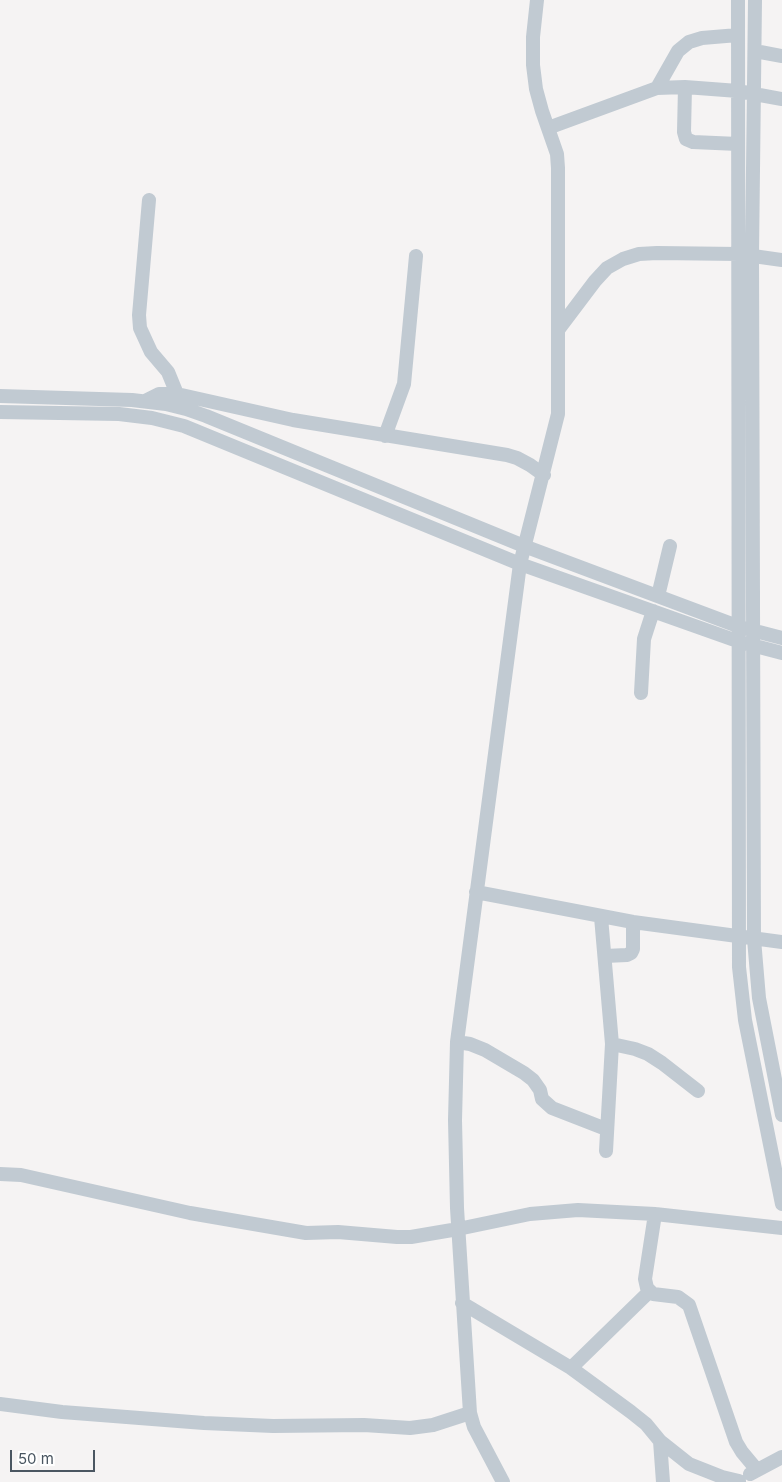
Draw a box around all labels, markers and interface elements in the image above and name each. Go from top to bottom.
scale bar [12,1440,98,1472]
text: 50 m [18,1449,54,1468]

